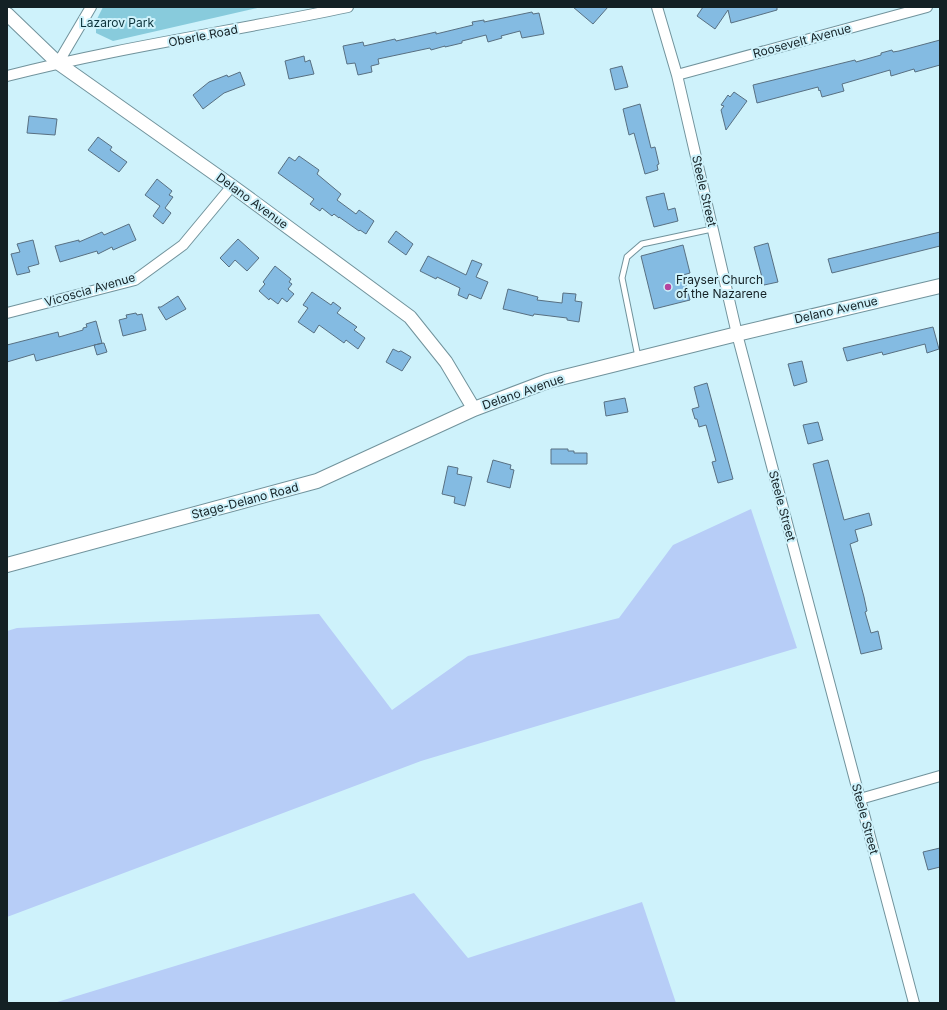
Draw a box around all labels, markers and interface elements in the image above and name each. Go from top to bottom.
park label: Lazarov Park [80,15,154,30]
street label: Roosevelt Avenue [751,20,853,61]
street label: Oberle Road [167,21,239,50]
street label: Steele Street [689,154,720,228]
street label: Delano Avenue [213,170,291,232]
street label: Vicoscia Avenue [43,269,137,310]
place label: Frayser Church of the Nazarene [676,272,767,301]
marker: Frayser Church of the Nazarene [663,282,673,292]
street label: Delano Avenue [793,293,879,326]
street label: Delano Avenue [480,371,566,412]
street label: Steele Street [766,469,799,543]
street label: Stage-Delano Road [190,479,300,522]
street label: Steele Street [849,782,882,856]

